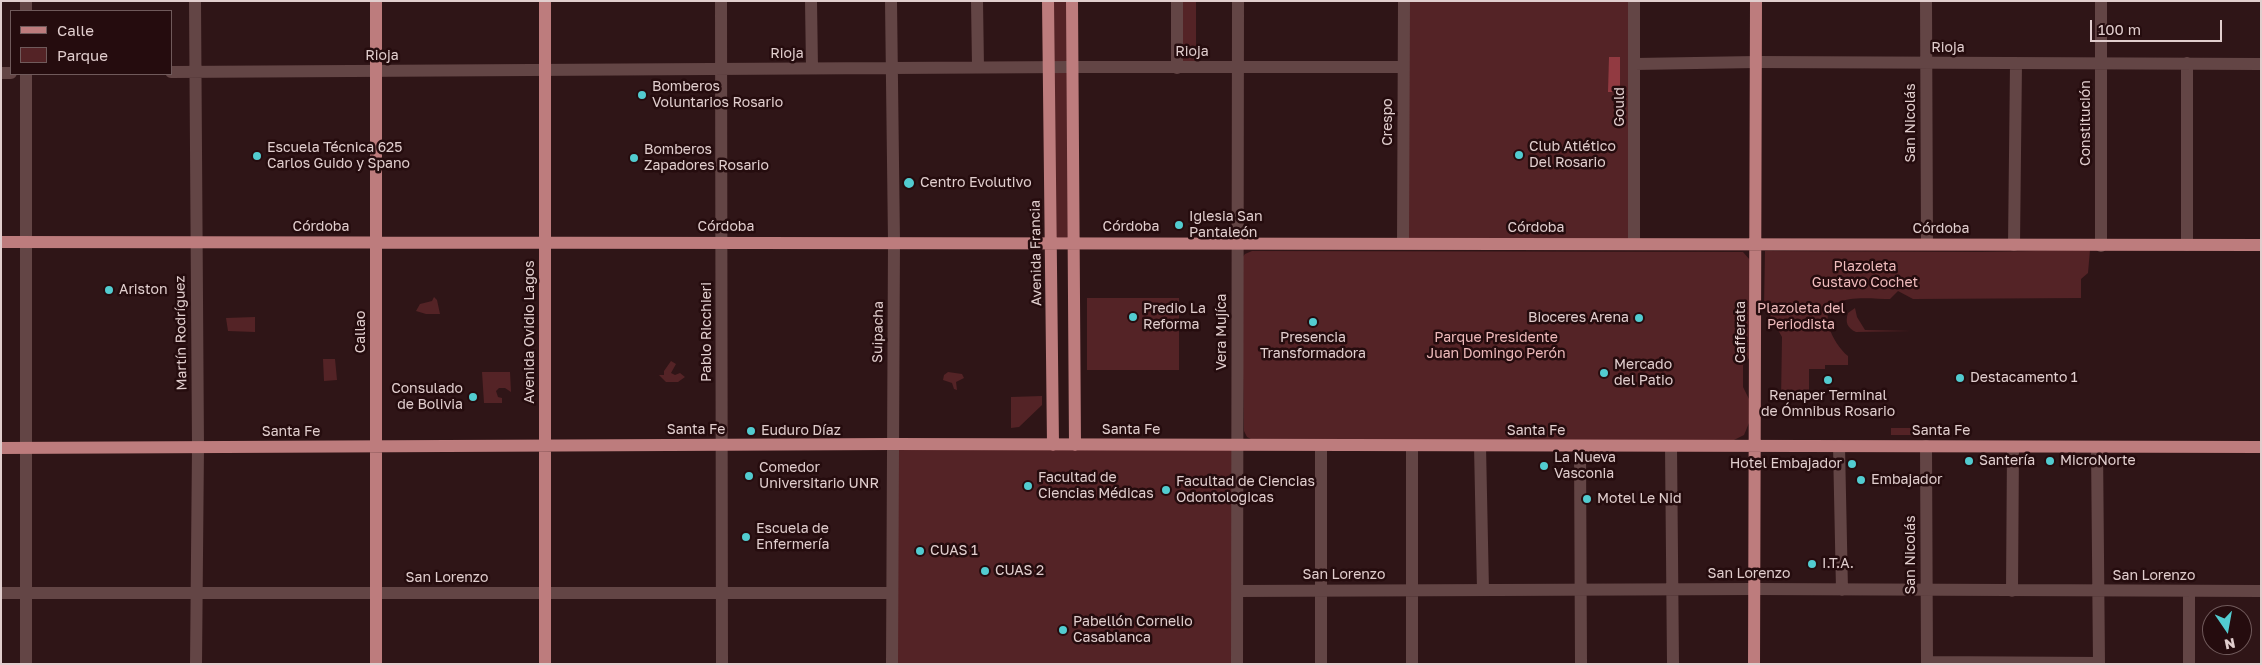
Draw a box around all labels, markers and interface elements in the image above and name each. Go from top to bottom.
legend [10,10,172,75]
scale bar [2092,10,2224,42]
text: 100 m [2098,20,2141,38]
text: Calle [57,21,94,39]
street label: Rioja [1931,40,1965,56]
street label: Rioja [1175,44,1209,60]
text: Parque [57,46,108,64]
street label: Rioja [770,46,804,62]
street label: Rioja [365,48,399,64]
place label: Bomberos Voluntarios Rosario [652,79,783,111]
street label: Constitución [2078,80,2094,166]
street label: San Nicolás [1903,83,1919,163]
street label: Gould [1612,87,1628,127]
marker: Bomberos Voluntarios Rosario [636,89,648,101]
street label: Crespo [1380,98,1396,146]
place label: Club Atlético Del Rosario [1529,139,1616,172]
place label: Escuela Técnica 625 Carlos Guido y Spano [267,140,410,172]
place label: Bomberos Zapadores Rosario [644,142,769,174]
marker: Club Atlético Del Rosario [1513,149,1525,161]
marker: Escuela Técnica 625 Carlos Guido y Spano [251,150,263,162]
marker: Bomberos Zapadores Rosario [628,152,640,164]
place label: Centro Evolutivo [920,175,1032,191]
marker: Centro Evolutivo [902,176,916,190]
street label: Avenida Francia [1027,200,1045,306]
place label: Iglesia San Pantaleón [1189,209,1263,242]
street label: Córdoba [293,219,349,235]
street label: Córdoba [698,219,754,235]
street label: Córdoba [1103,219,1159,235]
marker: Iglesia San Pantaleón [1173,219,1185,231]
street label: Córdoba [1508,220,1564,236]
street label: Córdoba [1913,221,1969,237]
park label: Plazoleta Gustavo Cochet [1812,259,1918,292]
street label: Avenida Ovidio Lagos [522,260,538,404]
street label: Martín Rodríguez [172,275,190,391]
place label: Ariston [119,282,168,298]
street label: Pablo Ricchieri [699,282,715,382]
marker: Ariston [103,284,115,296]
street label: Vera Mujíca [1214,294,1230,370]
street label: Suipacha [869,301,887,363]
place label: Predio La Reforma [1143,301,1206,334]
street label: Cafferata [1733,301,1749,363]
park label: Plazoleta del Periodista [1757,301,1845,334]
place label: Bioceres Arena [1528,310,1629,326]
street label: Callao [353,311,369,353]
marker: Predio La Reforma [1127,311,1139,323]
marker: Bioceres Arena [1633,312,1645,324]
marker: Presencia Transformadora [1307,316,1319,328]
place label: Presencia Transformadora [1260,330,1366,362]
park label: Parque Presidente Juan Domingo Perón [1426,330,1566,362]
place label: Mercado del Patio [1614,357,1673,390]
marker: Mercado del Patio [1598,367,1610,379]
place label: Destacamento 1 [1970,370,2078,386]
marker: Destacamento 1 [1954,372,1966,384]
marker: Renaper Terminal de Ómnibus Rosario [1822,374,1834,386]
place label: Consulado de Bolivia [391,381,463,414]
place label: Renaper Terminal de Ómnibus Rosario [1761,388,1895,421]
marker: Consulado de Bolivia [467,391,479,403]
street label: Santa Fe [667,422,725,438]
street label: Santa Fe [1102,422,1160,438]
place label: Euduro Díaz [761,423,841,439]
street label: Santa Fe [1507,423,1565,439]
street label: Santa Fe [1912,423,1970,439]
street label: Santa Fe [262,424,320,440]
marker: Euduro Díaz [745,425,757,437]
place label: La Nueva Vasconia [1554,450,1616,482]
place label: Santería [1979,453,2035,469]
place label: MicroNorte [2060,453,2136,469]
marker: Santería [1963,455,1975,467]
marker: MicroNorte [2044,455,2056,467]
place label: Hotel Embajador [1730,456,1842,472]
marker: Hotel Embajador [1846,458,1858,470]
place label: Comedor Universitario UNR [759,460,879,492]
marker: La Nueva Vasconia [1538,460,1550,472]
marker: Comedor Universitario UNR [743,470,755,482]
place label: Facultad de Ciencias Médicas [1038,470,1154,502]
place label: Embajador [1871,472,1943,488]
place label: Facultad de Ciencias Odontologicas [1176,474,1315,507]
marker: Embajador [1855,474,1867,486]
marker: Facultad de Ciencias Médicas [1022,480,1034,492]
marker: Facultad de Ciencias Odontologicas [1160,484,1172,496]
place label: Motel Le Nid [1597,491,1682,507]
marker: Motel Le Nid [1581,493,1593,505]
street label: San Nicolás [1903,515,1919,595]
place label: Escuela de Enfermería [756,521,829,554]
marker: Escuela de Enfermería [740,531,752,543]
place label: CUAS 1 [930,543,978,559]
marker: CUAS 1 [914,545,926,557]
place label: I.T.A. [1822,556,1854,572]
marker: I.T.A. [1806,558,1818,570]
place label: CUAS 2 [995,563,1044,579]
marker: CUAS 2 [979,565,991,577]
street label: San Lorenzo [1708,566,1790,582]
street label: San Lorenzo [1303,567,1385,583]
street label: San Lorenzo [2113,568,2195,584]
street label: San Lorenzo [406,570,488,586]
north arrow [2202,605,2252,655]
place label: Pabellón Cornelio Casablanca [1073,614,1193,646]
marker: Pabellón Cornelio Casablanca [1057,624,1069,636]
text: N [2223,635,2237,654]

